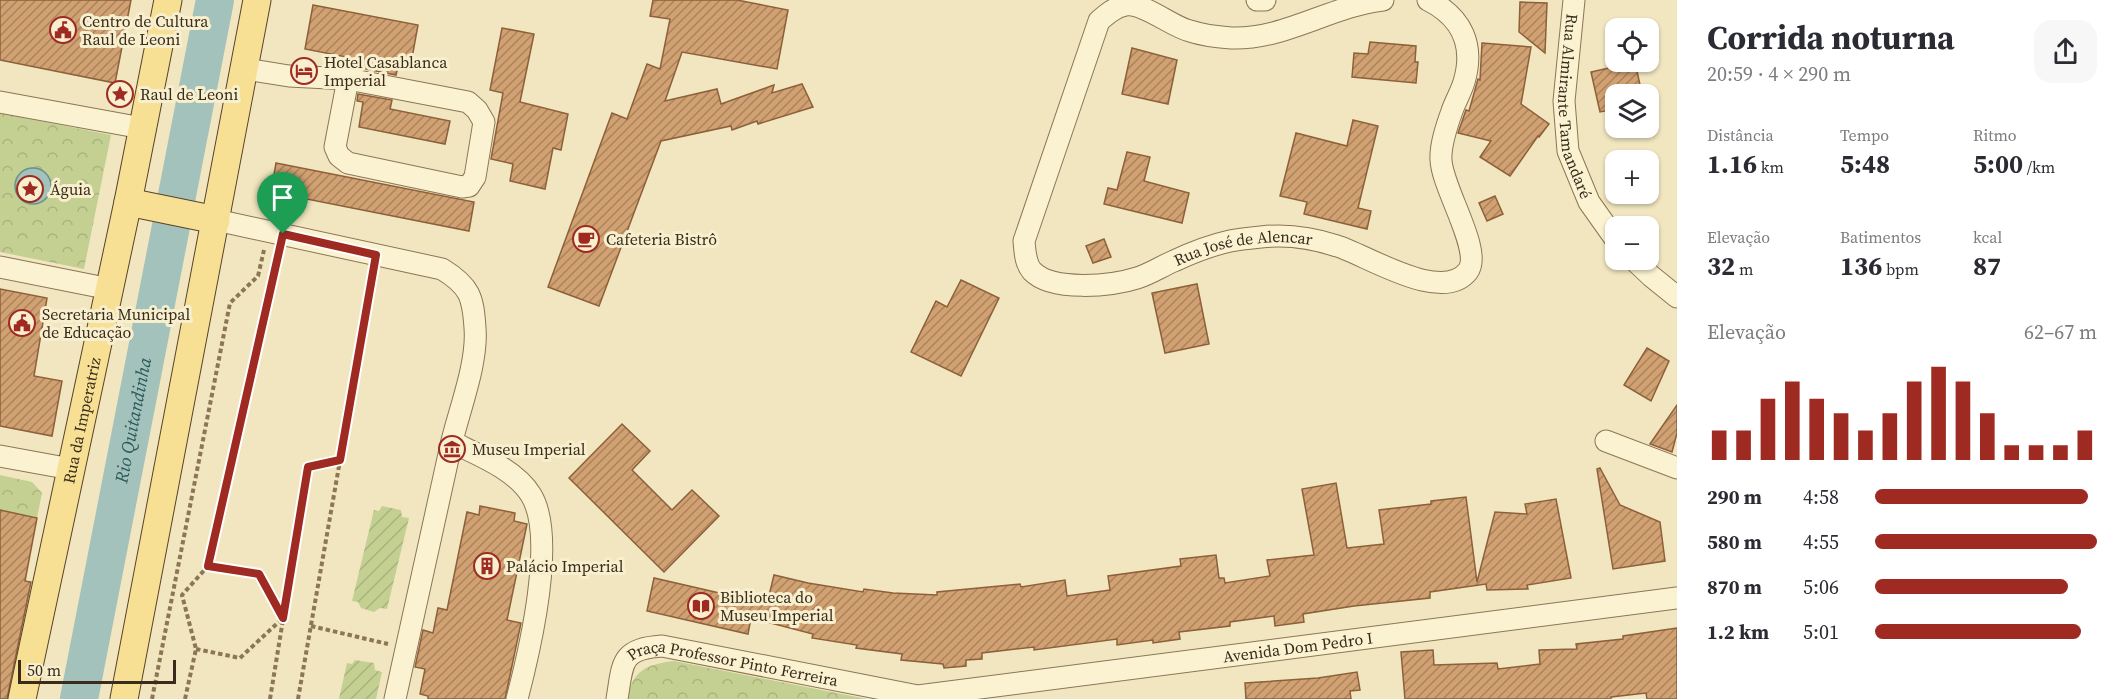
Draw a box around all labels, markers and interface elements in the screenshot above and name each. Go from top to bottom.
place label: Centro de Cultura Raul de Leoni [82,10,209,50]
street label: Rua Almirante Tamandaré [1553,13,1597,202]
public building icon: Centro de Cultura Raul de Leoni [48,15,78,45]
text: Corrida noturna [1707,15,1955,60]
map controls [1605,18,1659,270]
button: locate [1605,18,1659,72]
button: share [2034,20,2097,83]
place label: Hotel Casablanca Imperial [324,51,448,91]
hotel icon: Hotel Casablanca Imperial [289,56,319,86]
text: 20:59 · 4 × 290 m [1707,60,1851,88]
place icon: Raul de Leoni [105,79,135,109]
place label: Raul de Leoni [140,83,239,105]
button: layers [1605,84,1659,138]
text: Distância [1707,124,1774,146]
text: Tempo [1840,124,1889,146]
text: Ritmo [1973,124,2017,146]
text: 1.16 [1707,146,1757,182]
text: 5:48 [1840,146,1890,182]
text: 5:00 [1973,146,2023,182]
button: + [1605,150,1659,204]
text: km [1757,156,1784,178]
text: /km [2023,156,2055,178]
pin [257,172,308,234]
place icon: Águia [15,174,45,204]
place label: Águia [50,178,92,200]
icon: arrive [266,181,299,214]
button: − [1605,216,1659,270]
cafe icon: Cafeteria Bistrô [571,224,601,254]
street label: Rua José de Alencar [1170,225,1315,271]
text: Elevação [1707,226,1770,248]
text: Batimentos [1840,226,1921,248]
text: kcal [1973,226,2002,248]
place label: Cafeteria Bistrô [606,228,717,250]
text: 32 [1707,248,1735,284]
text: 136 [1840,248,1882,284]
text: 87 [1973,248,2001,284]
text: m [1735,258,1753,280]
text: bpm [1882,258,1919,280]
place label: Secretaria Municipal de Educação [42,303,190,343]
public building icon: Secretaria Municipal de Educação [7,308,37,338]
text: Elevação [1707,318,1786,346]
text: 62–67 m [2024,318,2097,346]
street label: Rua da Imperatriz [57,355,106,486]
water label: Rio Quitandinha [108,355,157,486]
museum icon: Museu Imperial [437,434,467,464]
place label: Museu Imperial [472,438,586,460]
text: 290 m [1707,483,1762,511]
text: 4:58 [1803,483,1839,511]
text: 580 m [1707,528,1762,556]
text: 4:55 [1803,528,1839,556]
building icon: Palácio Imperial [472,551,502,581]
place label: Palácio Imperial [506,555,624,577]
text: 870 m [1707,573,1762,601]
text: 5:06 [1803,573,1839,601]
place label: Biblioteca do Museu Imperial [720,586,834,626]
library icon: Biblioteca do Museu Imperial [686,591,716,621]
text: 1.2 km [1707,618,1769,646]
text: 5:01 [1803,618,1839,646]
street label: Avenida Dom Pedro I [1222,626,1374,668]
street label: Praça Professor Pinto Ferreira [622,634,841,691]
scale bar [18,657,176,684]
text: 50 m [27,659,61,681]

